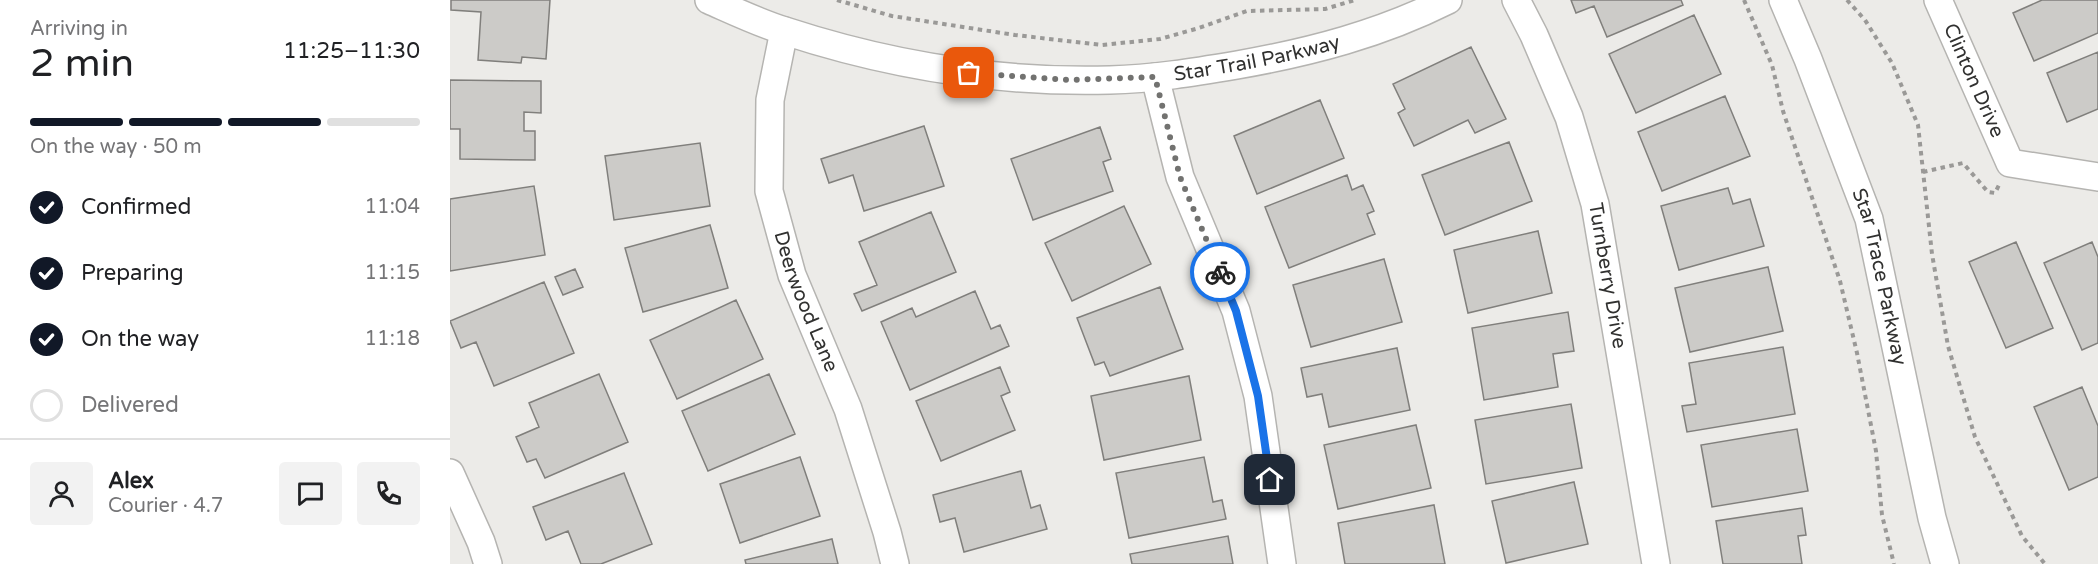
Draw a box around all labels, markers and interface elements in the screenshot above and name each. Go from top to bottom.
text: Arriving in [30,17,128,41]
street label: Clinton Drive [1938,20,2009,141]
street label: Star Trail Parkway [1172,30,1343,87]
text: 11:25–11:30 [283,38,420,64]
text: 2 min [30,40,134,87]
pin [943,47,994,98]
icon: bag [952,56,985,89]
text: On the way · 50 m [30,135,202,159]
street label: Star Trace Parkway [1846,185,1912,368]
icon: check [30,191,63,224]
text: Confirmed [81,194,191,220]
text: 11:04 [365,195,420,219]
street label: Turnberry Drive [1583,201,1631,350]
street label: Deerwood Lane [769,228,843,376]
courier [1190,242,1250,302]
icon: bike [1204,256,1237,289]
icon: check [30,257,63,290]
text: Preparing [81,260,184,286]
text: 11:15 [365,261,420,285]
icon: check [30,323,63,356]
text: On the way [81,326,199,352]
text: 11:18 [365,327,420,351]
text: Delivered [81,392,179,418]
pin [1244,454,1295,505]
button: person [30,462,93,525]
button: chat [279,462,342,525]
button: phone [357,462,420,525]
icon: home [1253,463,1286,496]
text: Alex [108,468,154,494]
text: Courier · 4.7 [108,494,223,518]

